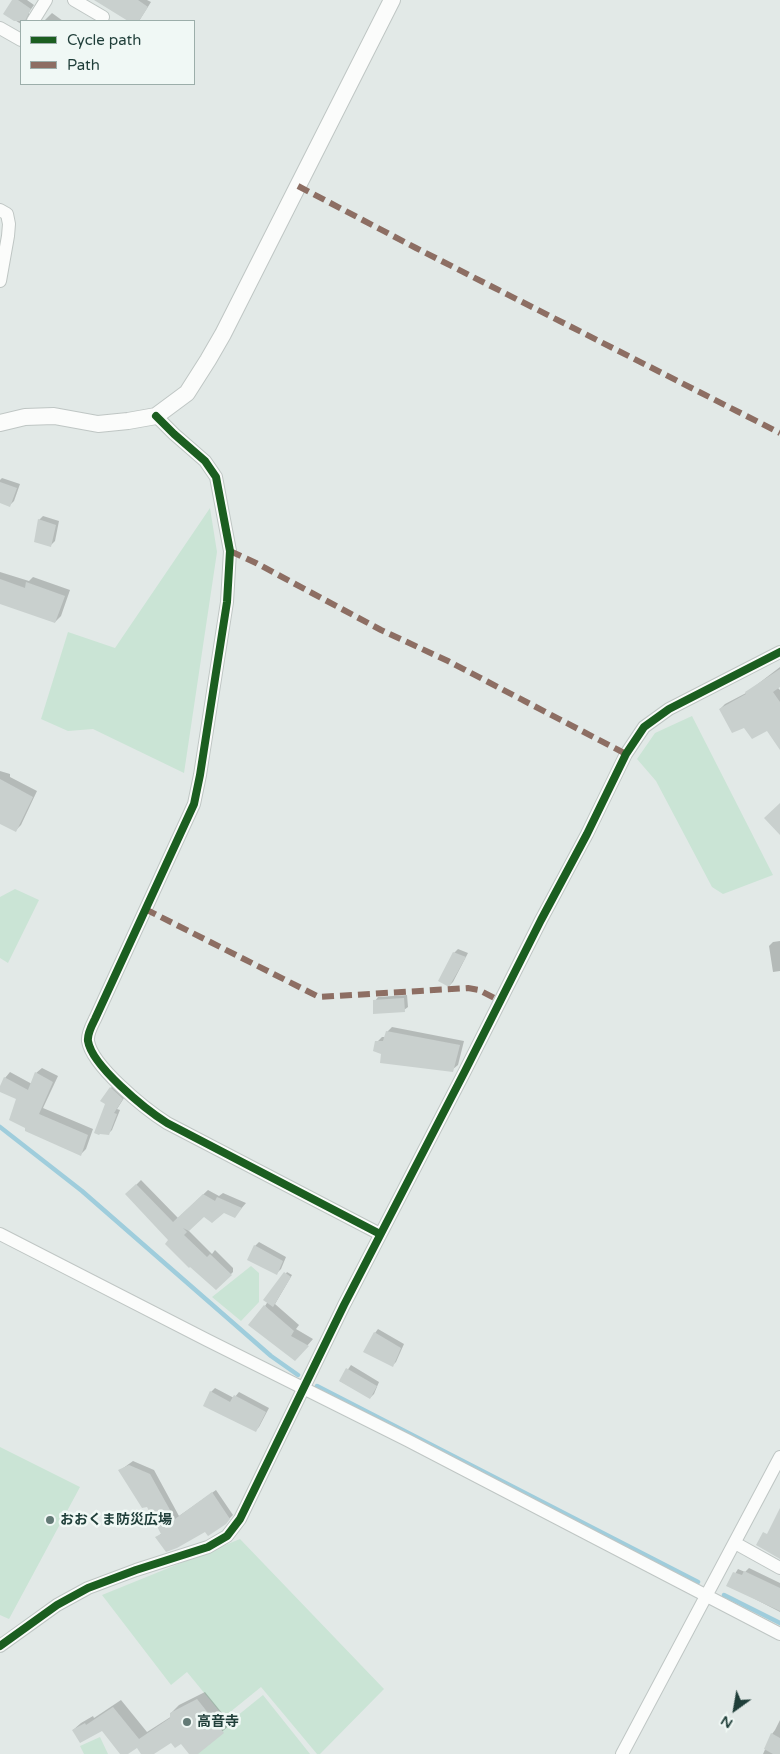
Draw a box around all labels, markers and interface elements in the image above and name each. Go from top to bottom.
legend [20,20,195,85]
text: Cycle path [67,31,141,49]
text: Path [67,56,100,74]
place label: おおくま防災広場 [60,1512,172,1528]
marker: おおくま防災広場 [44,1514,56,1526]
north arrow [710,1684,760,1734]
text: N [718,1712,736,1732]
place label: 高音寺 [197,1714,239,1730]
marker: 高音寺 [181,1716,193,1728]

